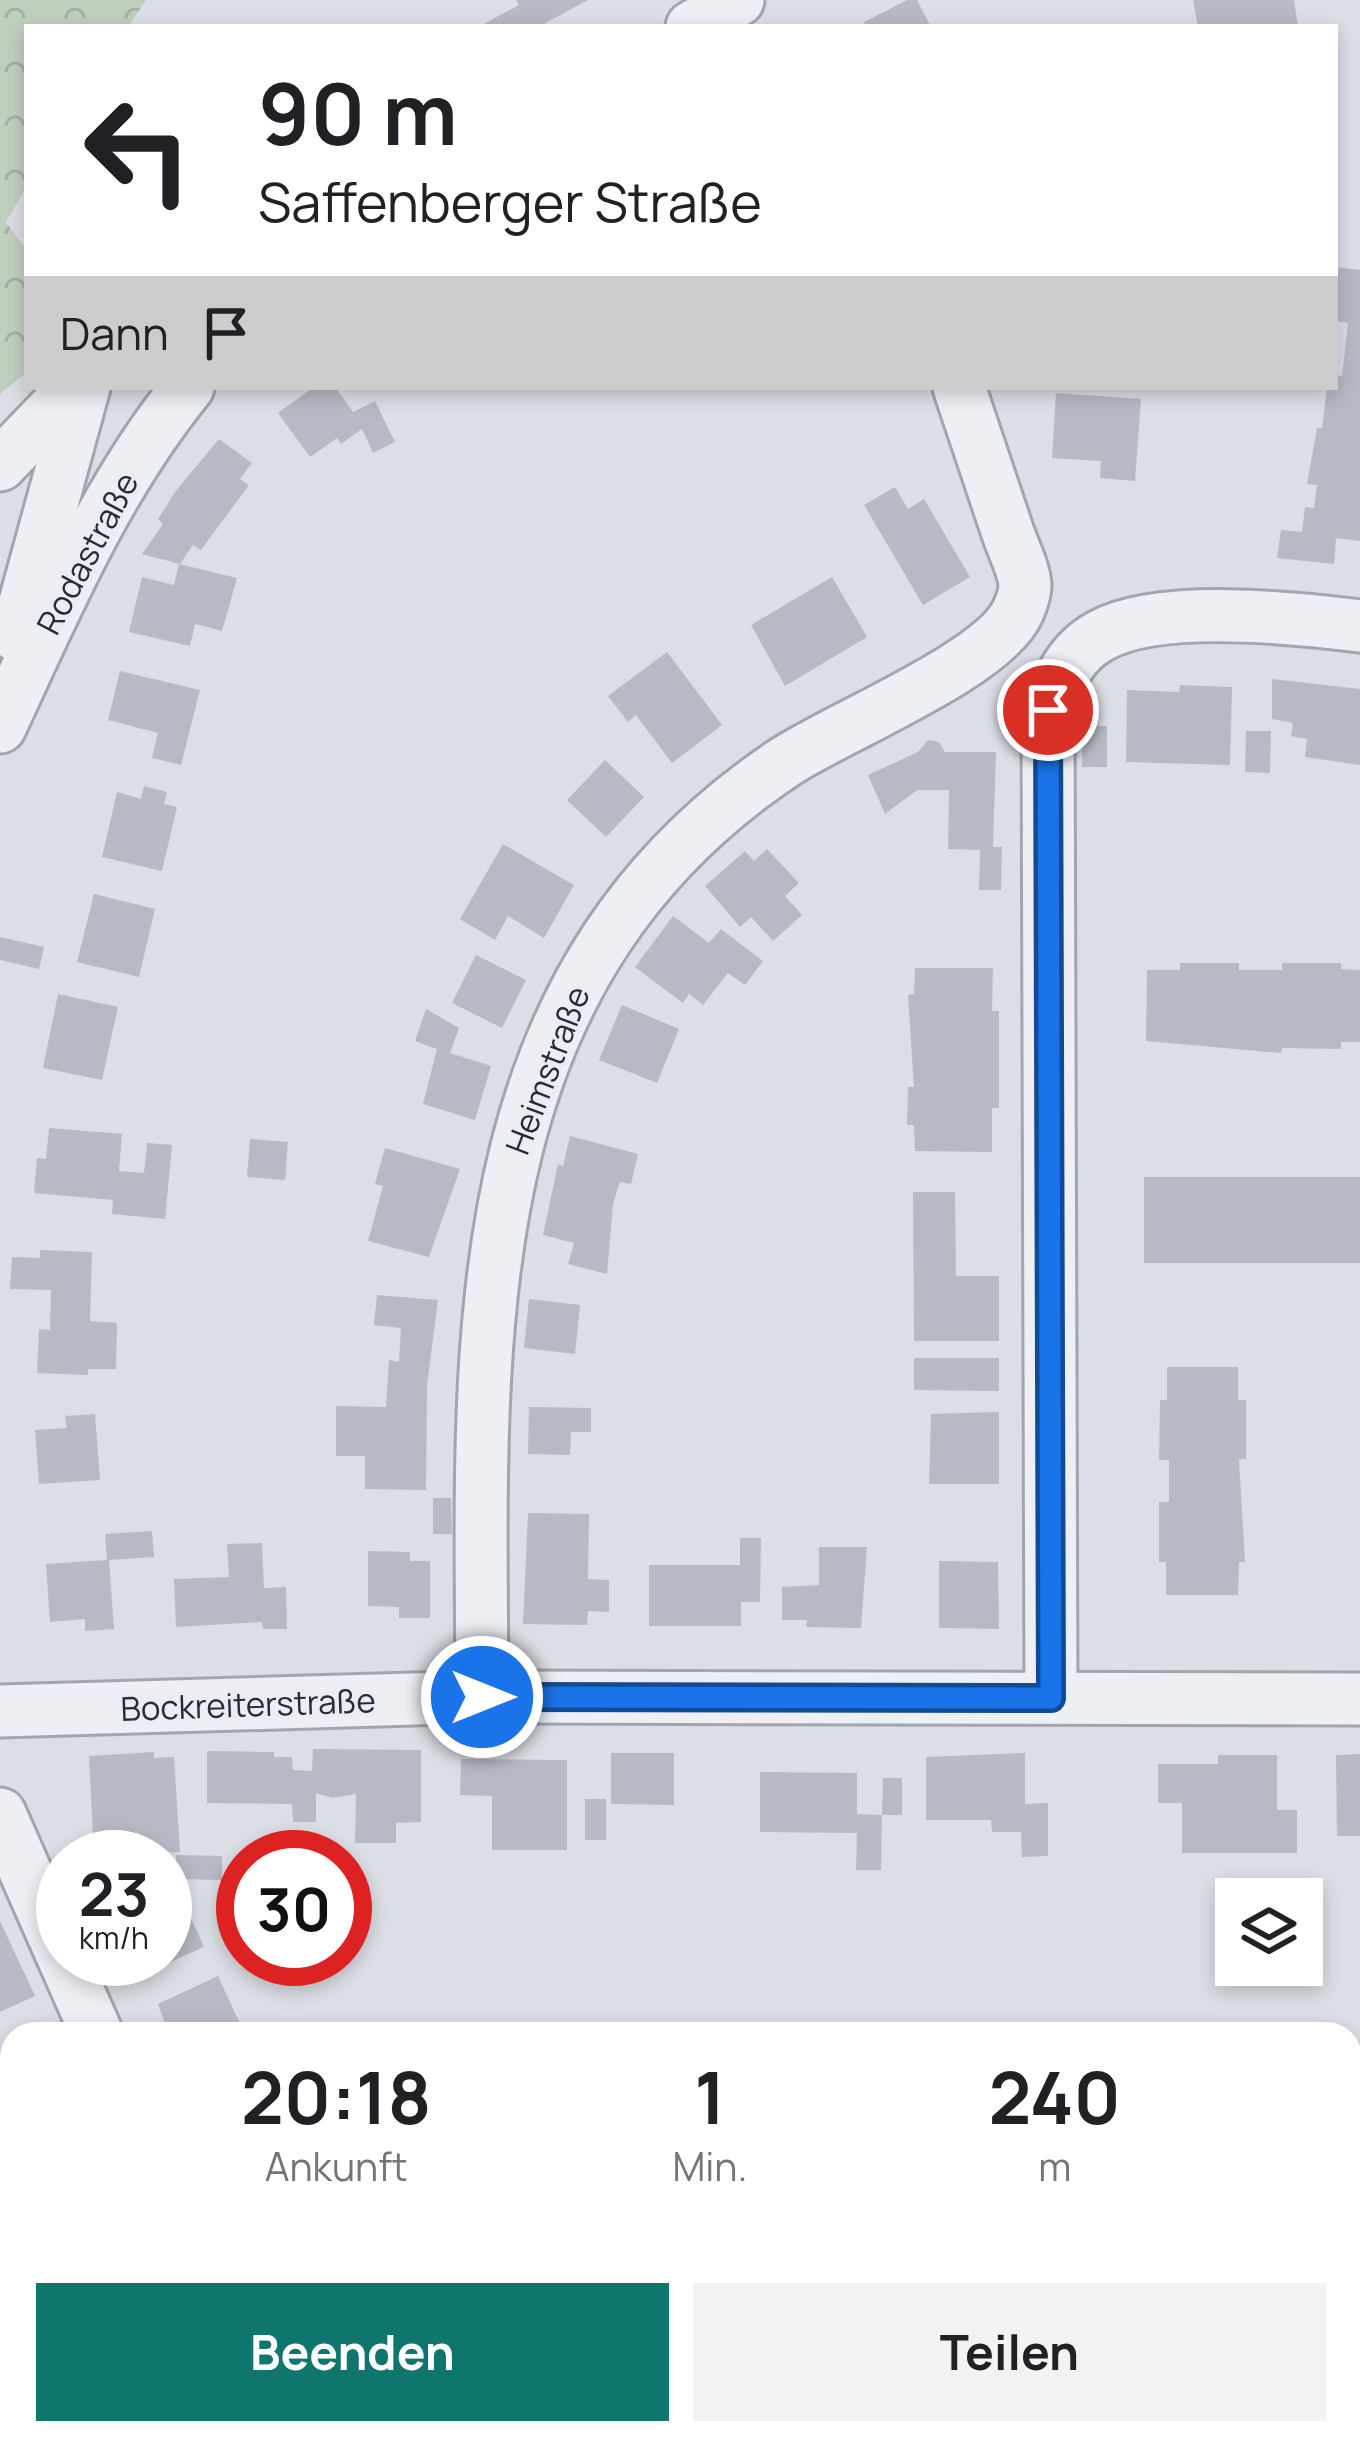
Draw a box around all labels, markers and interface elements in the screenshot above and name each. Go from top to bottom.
text: 90 m [258,55,458,170]
icon: left [60,72,216,228]
text: Saffenberger Straße [258,164,762,238]
icon: arrive [193,300,259,366]
text: Dann [60,302,169,364]
street label: Rodastraße [26,464,148,642]
pin [997,659,1099,761]
icon: arrive [1015,677,1081,743]
street label: Heimstraße [494,979,600,1161]
position arrow [419,1634,545,1760]
street label: Bockreiterstraße [120,1677,376,1731]
speed limit sign: 30 [216,1830,372,1986]
text: 23 [79,1852,149,1934]
map controls [1215,1878,1323,1986]
button: layers [1215,1878,1323,1986]
text: km/h [79,1917,149,1958]
text: 20:18 [241,2047,432,2146]
text: 1 [694,2047,726,2146]
text: 240 [988,2047,1121,2146]
text: Ankunft [265,2139,408,2193]
text: Min. [672,2139,747,2193]
text: m [1038,2139,1071,2193]
button: Beenden [36,2283,669,2421]
button: Teilen [693,2283,1326,2421]

